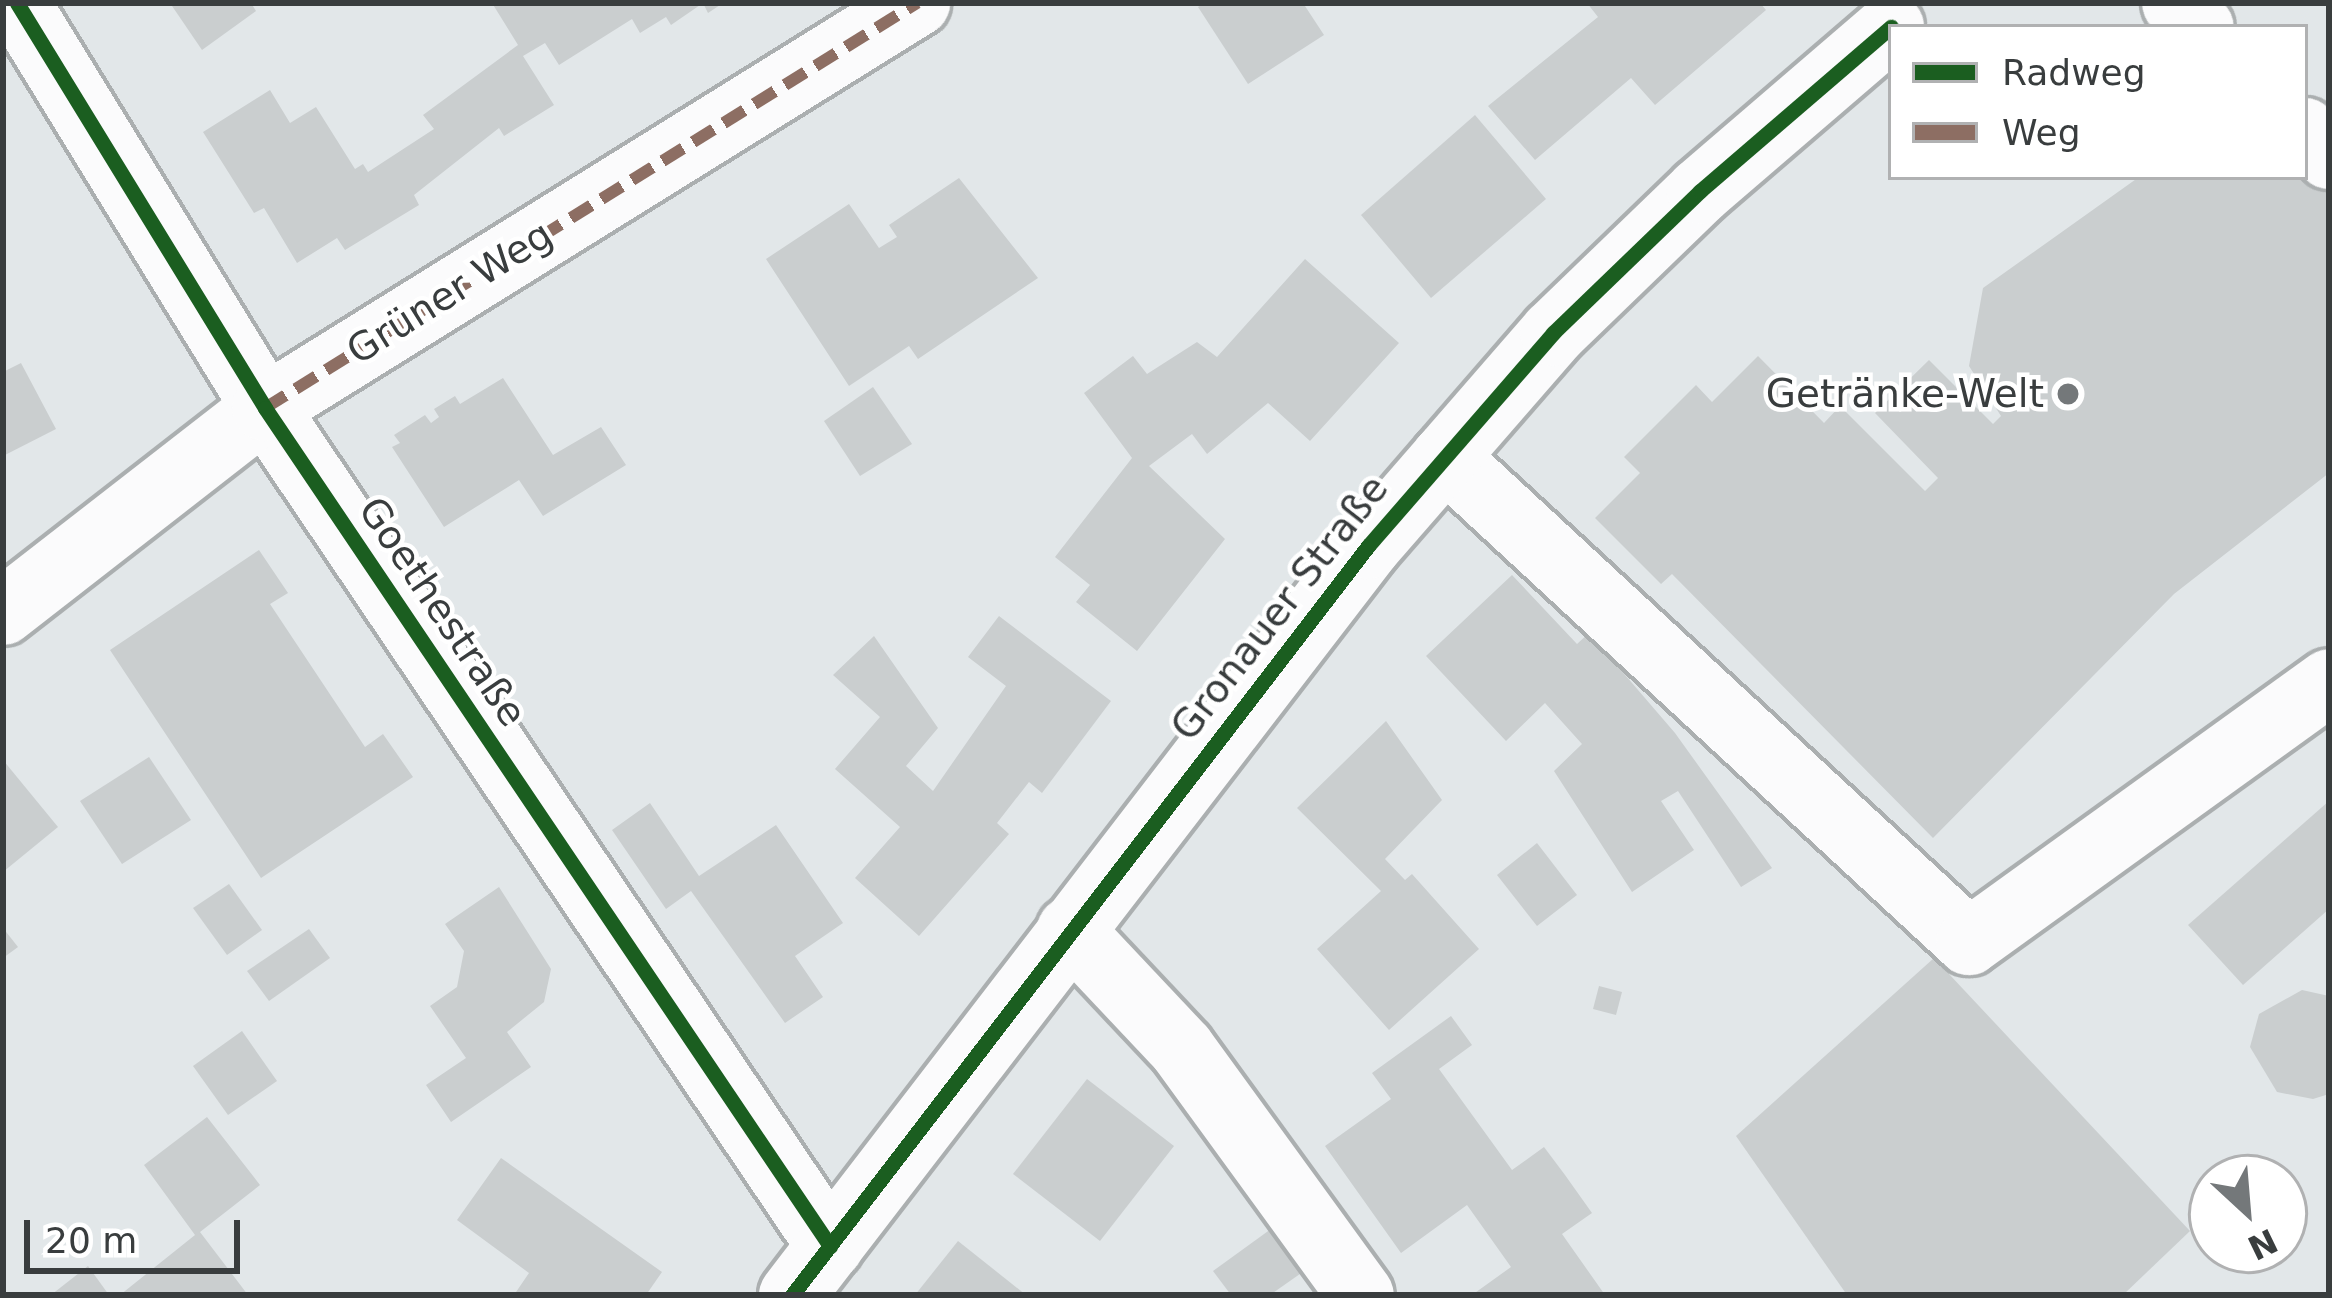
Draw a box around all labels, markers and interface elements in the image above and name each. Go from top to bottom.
legend [1888,24,2308,180]
text: Radweg [2002,52,2146,93]
text: Weg [2002,112,2081,153]
street label: Grüner Weg [339,211,561,375]
place label: Getränke-Welt [1766,371,2044,417]
marker: Getränke-Welt [2055,381,2081,407]
street label: Gronauer Straße [1162,466,1398,750]
street label: Goethestraße [348,489,536,735]
north arrow [2188,1154,2308,1274]
scale bar [30,1196,246,1270]
text: 20 m [45,1220,137,1261]
text: N [2242,1221,2284,1268]

